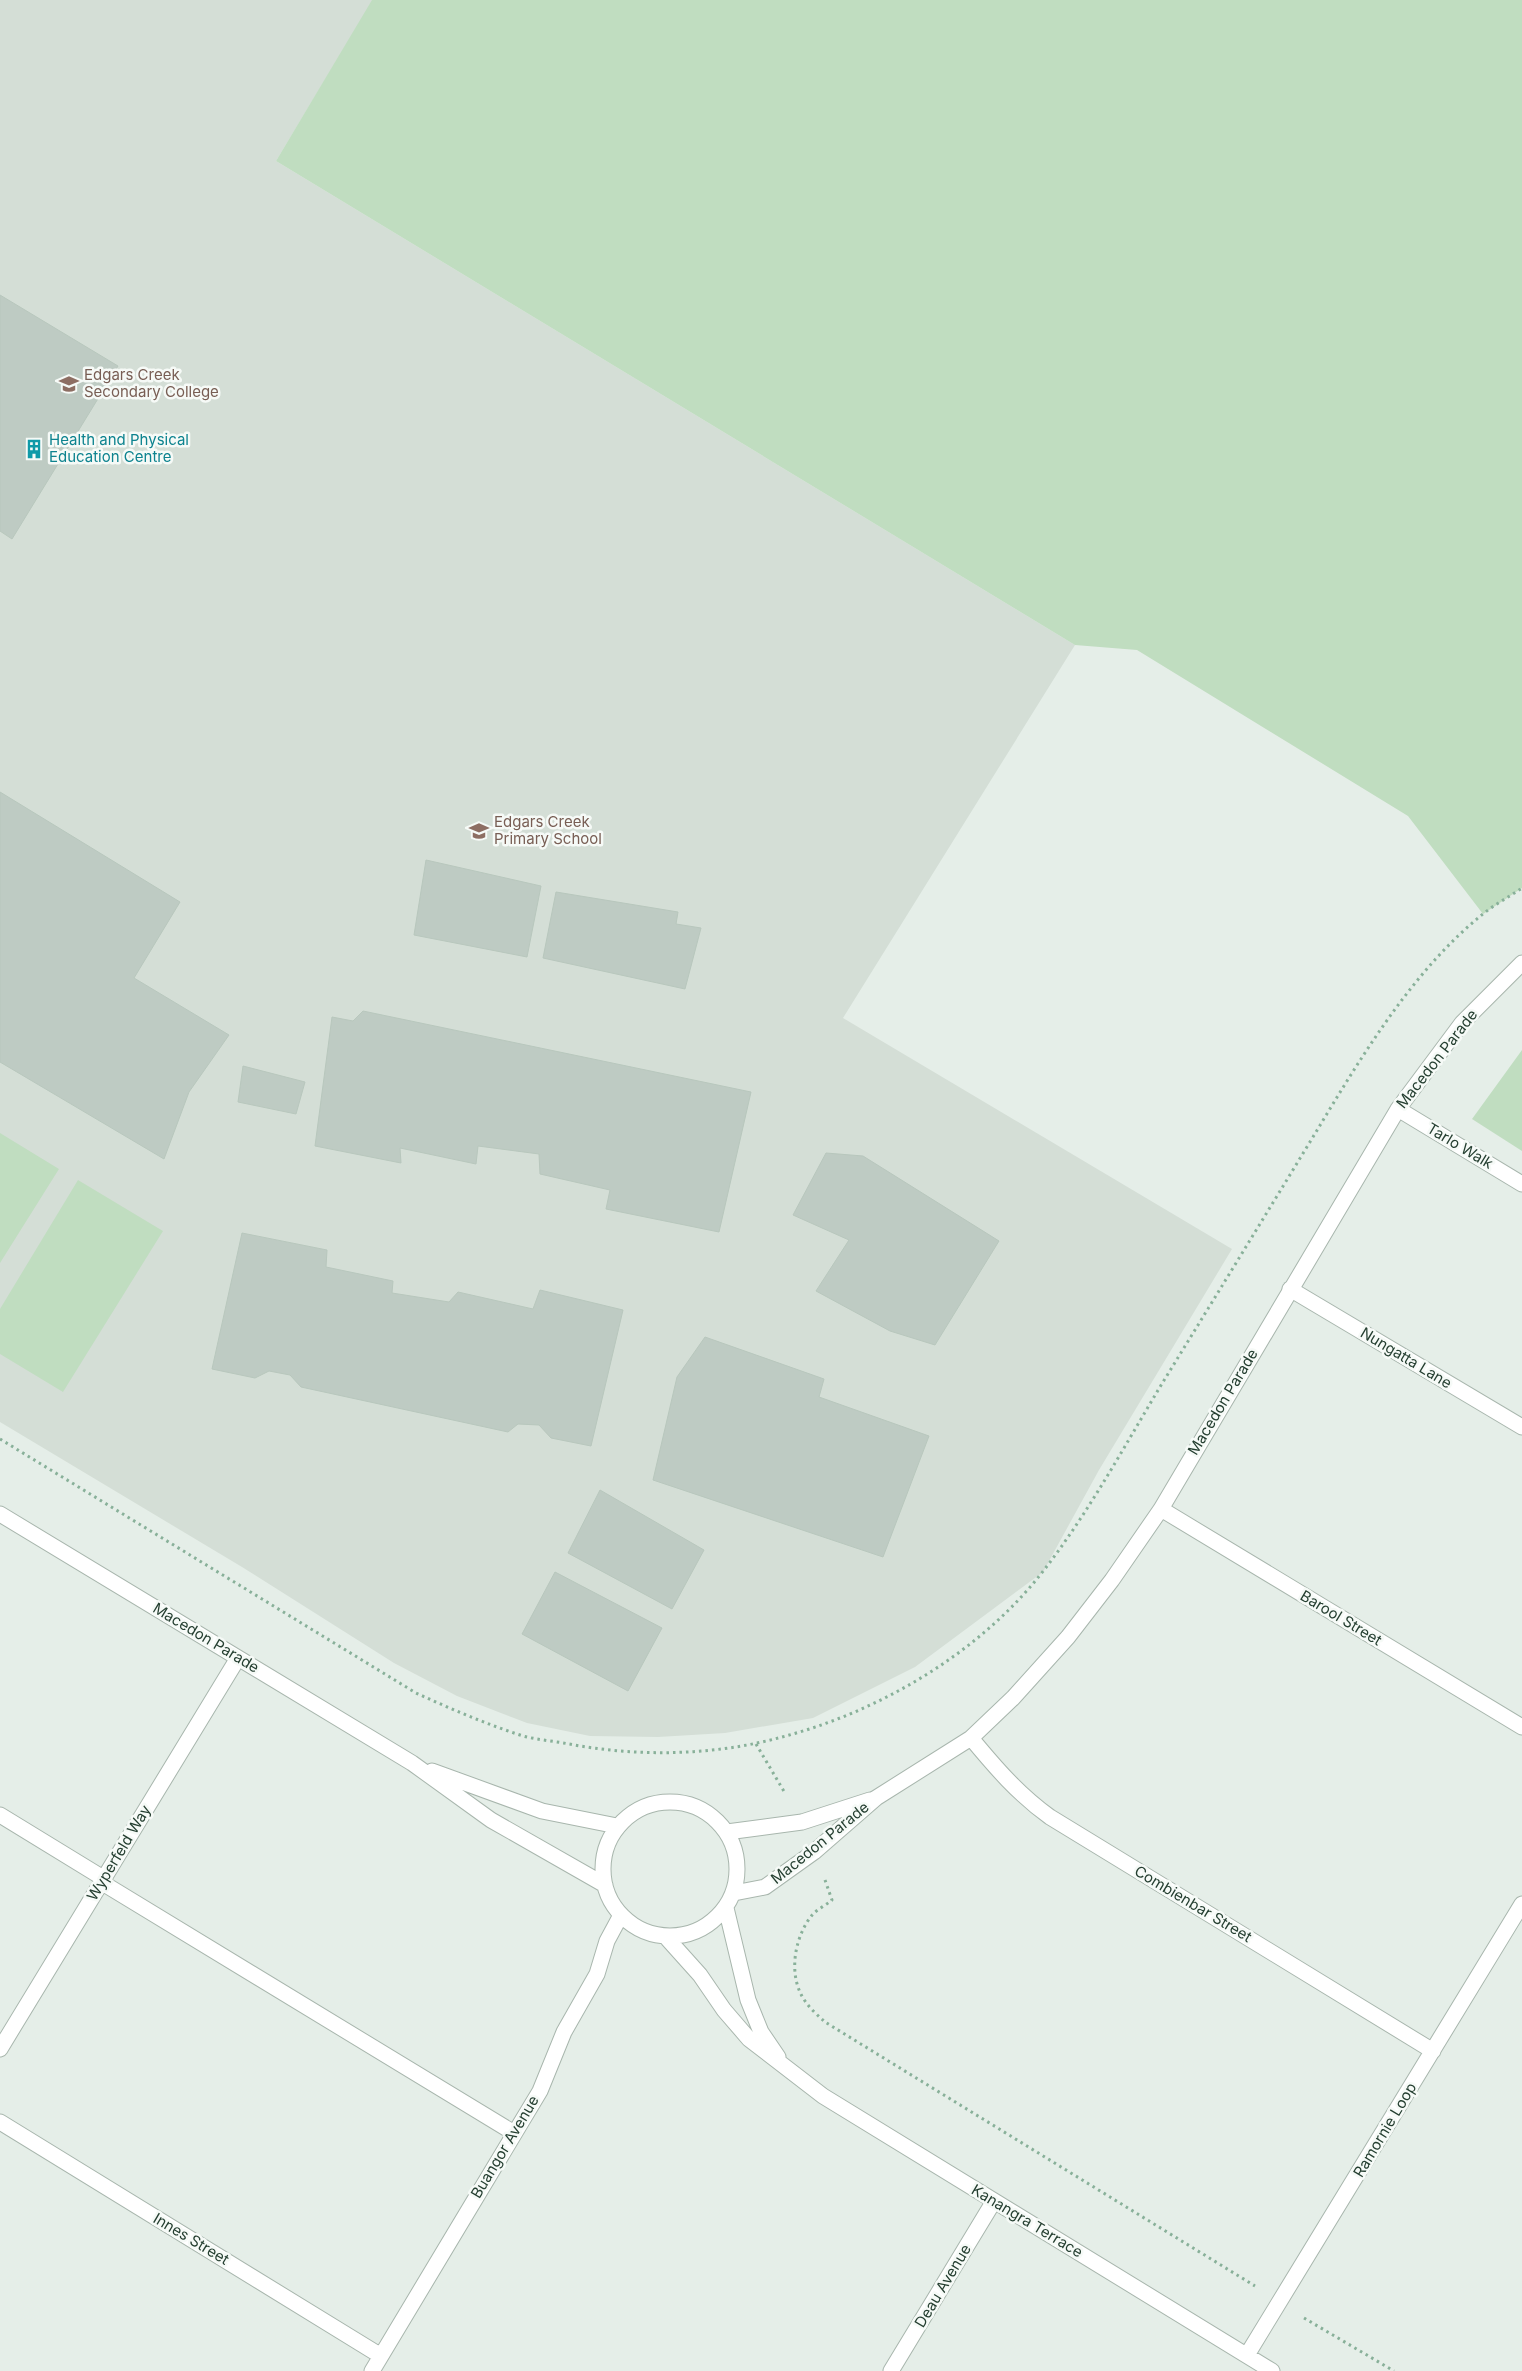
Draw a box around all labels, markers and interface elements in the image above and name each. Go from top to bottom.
place label: Edgars Creek Secondary College [84,365,219,401]
school or university icon: Edgars Creek Secondary College [58,373,80,395]
place label: Health and Physical Education Centre [49,430,189,466]
building icon: Health and Physical Education Centre [23,438,45,460]
place label: Edgars Creek Primary School [494,812,602,848]
school or university icon: Edgars Creek Primary School [468,820,490,842]
street label: Macedon Parade [1392,1005,1481,1112]
street label: Tarlo Walk [1424,1118,1498,1173]
street label: Nungatta Lane [1357,1323,1455,1392]
street label: Macedon Parade [1183,1345,1262,1458]
street label: Barool Street [1297,1586,1386,1649]
street label: Macedon Parade [150,1598,263,1677]
street label: Macedon Parade [767,1797,873,1888]
street label: Wyperfeld Way [82,1801,155,1904]
street label: Combienbar Street [1131,1861,1255,1946]
street label: Ramornie Loop [1349,2079,1420,2181]
street label: Buangor Avenue [466,2092,543,2202]
street label: Kanangra Terrace [968,2180,1086,2261]
street label: Innes Street [150,2209,233,2269]
street label: Deau Avenue [910,2241,975,2331]

